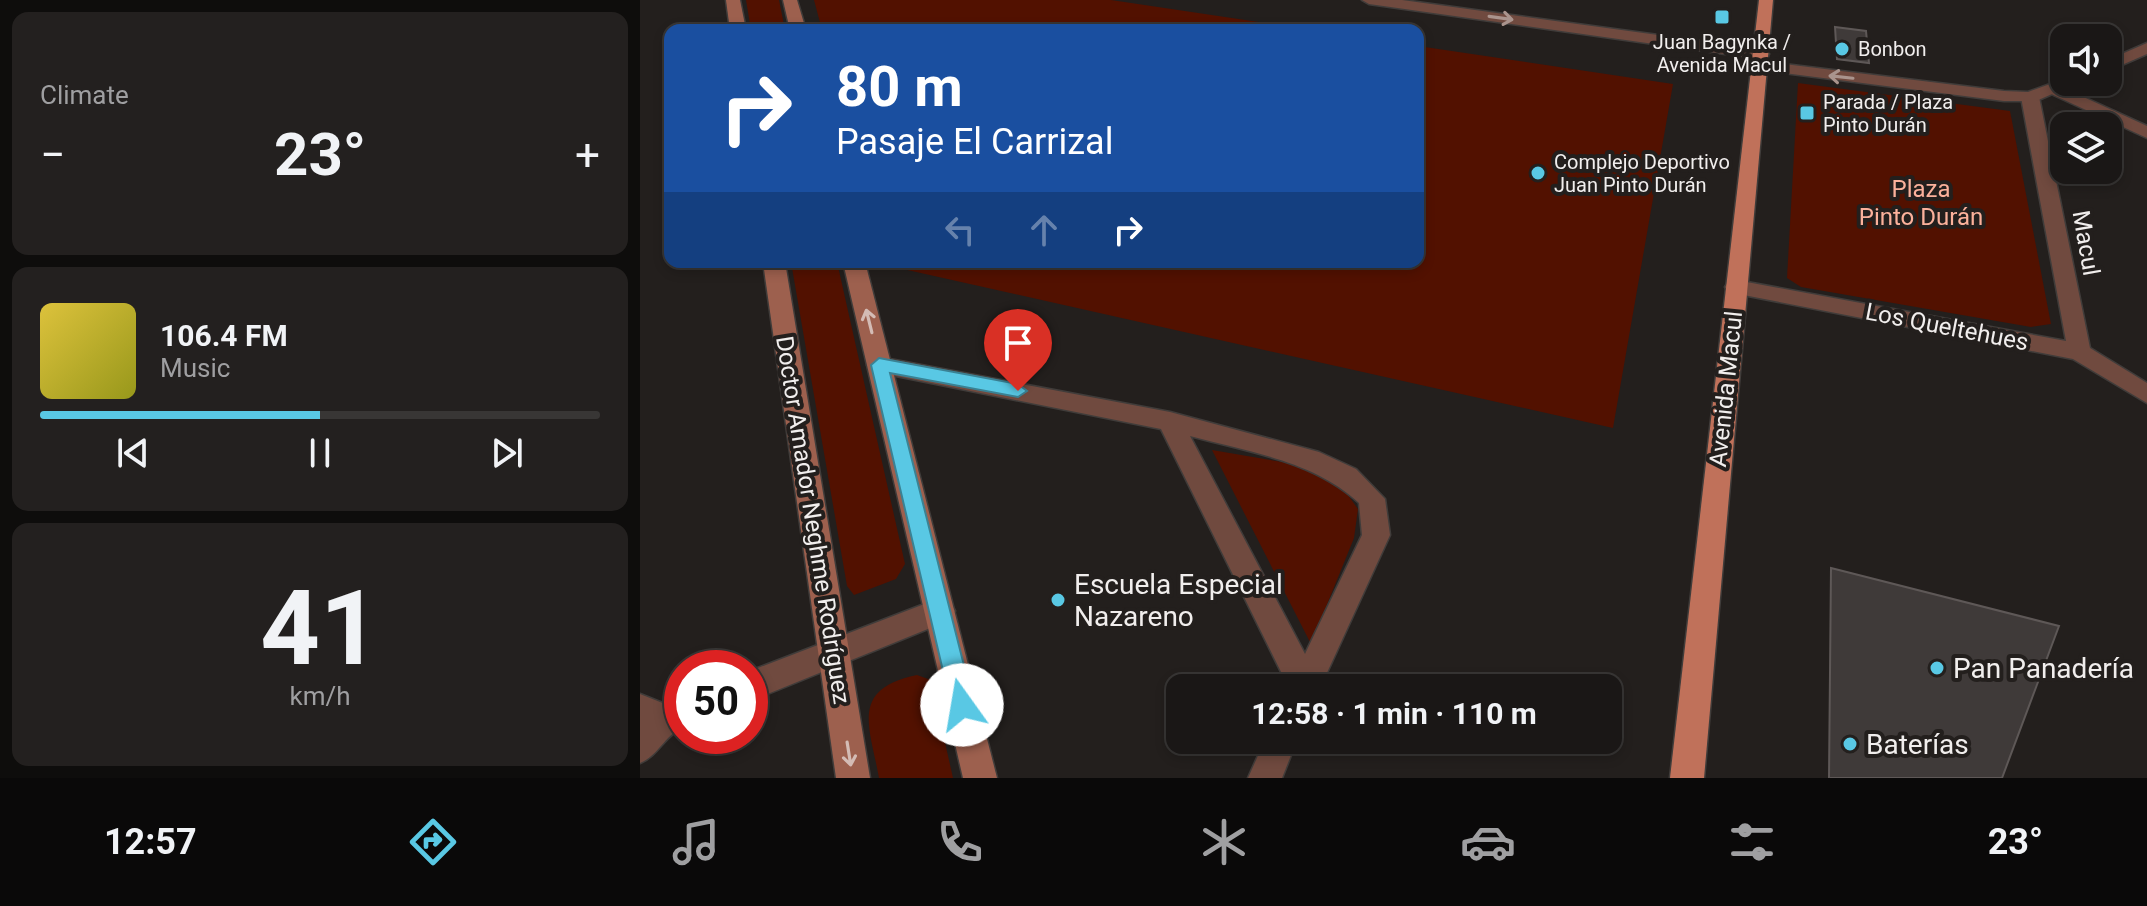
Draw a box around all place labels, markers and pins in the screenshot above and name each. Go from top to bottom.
marker: Juan Bagynka / Avenida Macul [1713,8,1731,26]
place label: Juan Bagynka / Avenida Macul [1653,30,1791,77]
place label: Bonbon [1858,37,1927,61]
marker: Bonbon [1833,40,1851,58]
place label: Parada / Plaza Pinto Durán [1823,90,1953,137]
marker: Parada / Plaza Pinto Durán [1798,104,1816,122]
place label: Complejo Deportivo Juan Pinto Durán [1554,150,1730,197]
marker: Complejo Deportivo Juan Pinto Durán [1529,164,1547,182]
pin [984,309,1052,391]
place label: Escuela Especial Nazareno [1074,568,1283,633]
marker: Escuela Especial Nazareno [1049,591,1067,609]
place label: Pan Panadería [1953,652,2134,685]
marker: Pan Panadería [1928,659,1946,677]
place label: Baterías [1866,728,1969,761]
marker: Baterías [1841,735,1859,753]

